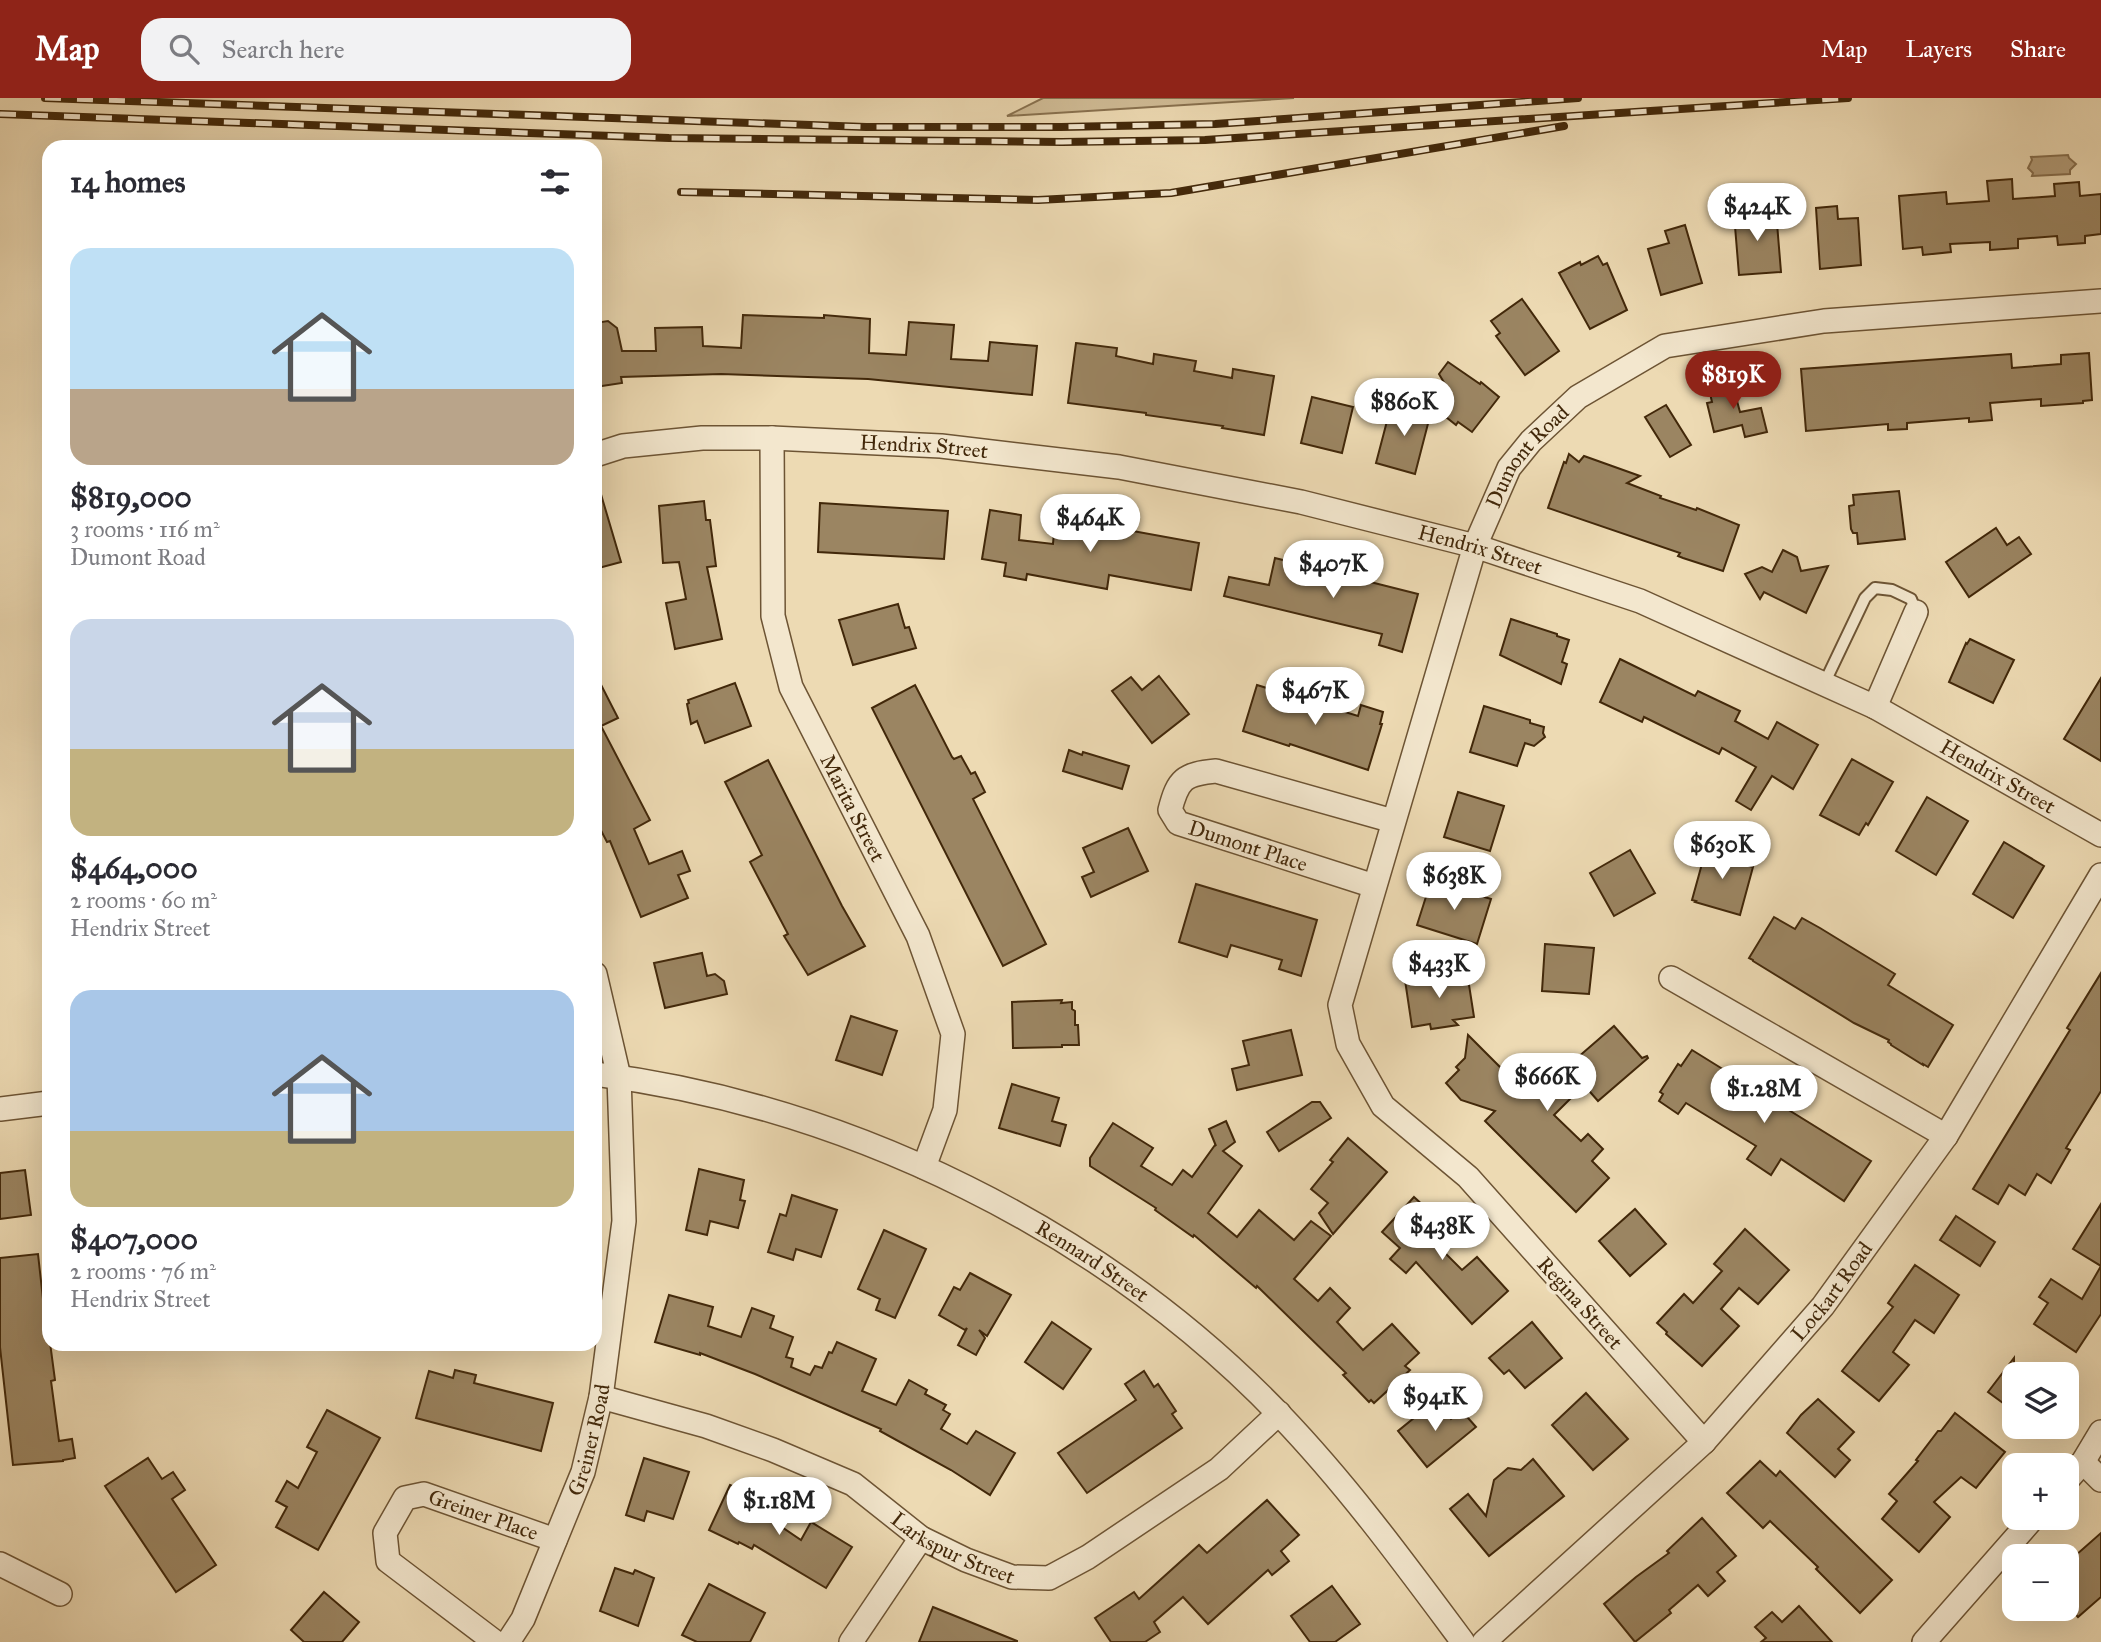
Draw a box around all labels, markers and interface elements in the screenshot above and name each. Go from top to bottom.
search box [141,18,631,81]
text: Map [35,29,99,69]
icon: search [165,30,203,68]
text: Search here [221,33,345,65]
text: Map [1821,34,1868,64]
text: Layers [1906,34,1972,64]
text: Share [2010,34,2066,64]
icon: filters [536,163,574,201]
text: 14 homes [70,164,185,200]
pin: $424K [1708,184,1806,243]
text: $424K [1723,192,1791,220]
icon: home [259,294,385,420]
pin: $819K [1684,352,1782,411]
text: $819K [1701,360,1765,388]
pin: $860K [1355,378,1453,438]
text: $860K [1370,387,1438,415]
street label: Dumont Road [1480,399,1575,512]
street label: Hendrix Street [859,429,990,465]
text: $819,000 [70,479,192,515]
pin: $464K [1041,494,1139,554]
text: $464K [1056,503,1124,531]
text: 3 rooms · 116 m² [70,515,220,543]
street label: Hendrix Street [1415,519,1546,581]
pin: $407K [1284,540,1382,600]
text: Dumont Road [70,543,206,571]
text: $407K [1299,549,1367,577]
icon: home [259,665,385,791]
pin: $467K [1266,668,1364,727]
text: $467K [1281,676,1349,704]
street label: Hendrix Street [1936,734,2061,820]
street label: Marita Street [814,750,891,867]
street label: Dumont Place [1185,815,1311,878]
pin: $630K [1673,822,1771,881]
text: $630K [1690,830,1754,858]
text: $464,000 [70,850,198,886]
pin: $638K [1405,852,1503,912]
text: $638K [1422,861,1486,889]
text: 2 rooms · 60 m² [70,886,217,914]
text: Hendrix Street [70,914,211,942]
pin: $433K [1390,940,1488,1000]
text: $433K [1408,949,1470,977]
icon: home [259,1036,385,1162]
pin: $666K [1498,1054,1596,1113]
text: $666K [1514,1062,1580,1090]
pin: $1.28M [1707,1066,1821,1125]
text: $1.28M [1727,1074,1801,1102]
pin: $438K [1393,1202,1491,1262]
text: $438K [1410,1211,1474,1239]
street label: Rennard Street [1031,1214,1154,1308]
text: $407,000 [70,1221,198,1257]
street label: Lockart Road [1785,1236,1878,1346]
street label: Regina Street [1532,1251,1629,1355]
text: 2 rooms · 76 m² [70,1257,216,1285]
text: Hendrix Street [70,1285,211,1313]
map controls [2002,1362,2079,1621]
button: layers [2002,1362,2079,1439]
pin: $941K [1386,1374,1484,1433]
street label: Greiner Road [562,1382,616,1500]
text: $941K [1403,1382,1467,1410]
button: + [2002,1453,2079,1530]
pin: $1.18M [722,1478,836,1537]
street label: Greiner Place [425,1484,542,1546]
text: $1.18M [743,1486,815,1514]
street label: Larkspur Street [886,1506,1019,1590]
button: − [2002,1544,2079,1621]

